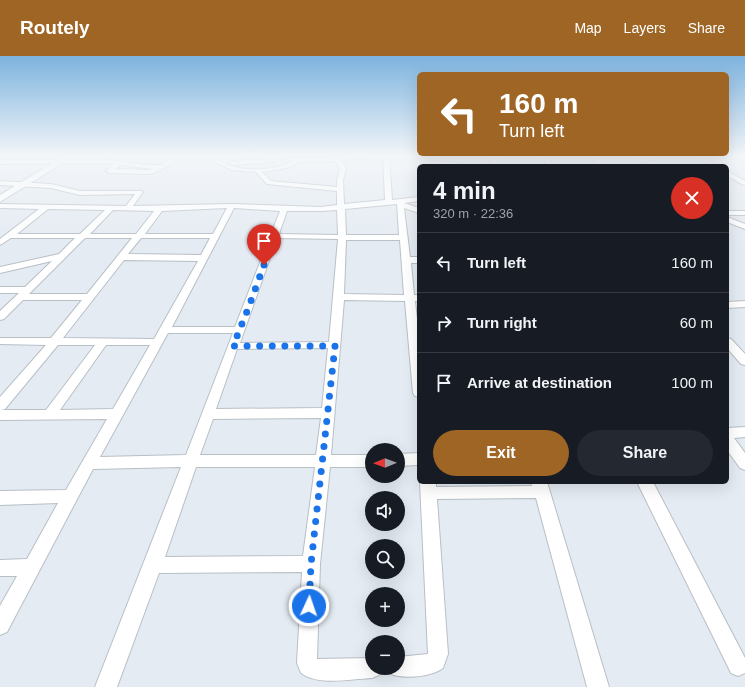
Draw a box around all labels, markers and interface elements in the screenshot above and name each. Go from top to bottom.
text: Routely [20,17,90,38]
text: Map [574,20,602,36]
text: Layers [624,20,666,36]
text: Share [688,20,725,36]
icon: left [433,88,485,140]
text: 160 m [499,88,578,119]
text: Turn left [499,121,564,141]
text: 4 min [433,177,496,204]
button: close [671,177,713,219]
text: 320 m · 22:36 [433,206,513,221]
pin [247,224,281,265]
icon: arrive [253,230,275,252]
icon: left [433,252,455,274]
text: Turn left [467,254,526,271]
text: 160 m [671,254,713,271]
icon: right [433,312,455,334]
text: Turn right [467,314,537,331]
text: 60 m [680,314,713,331]
icon: arrive [433,372,455,394]
text: Arrive at destination [467,374,612,391]
text: 100 m [671,374,713,391]
button: Exit [433,430,569,476]
button: Share [577,430,713,476]
north arrow [365,443,405,483]
map controls [365,443,405,675]
button: sound [365,491,405,531]
button: search [365,539,405,579]
position arrow [288,585,330,627]
button: + [365,587,405,627]
button: − [365,635,405,675]

